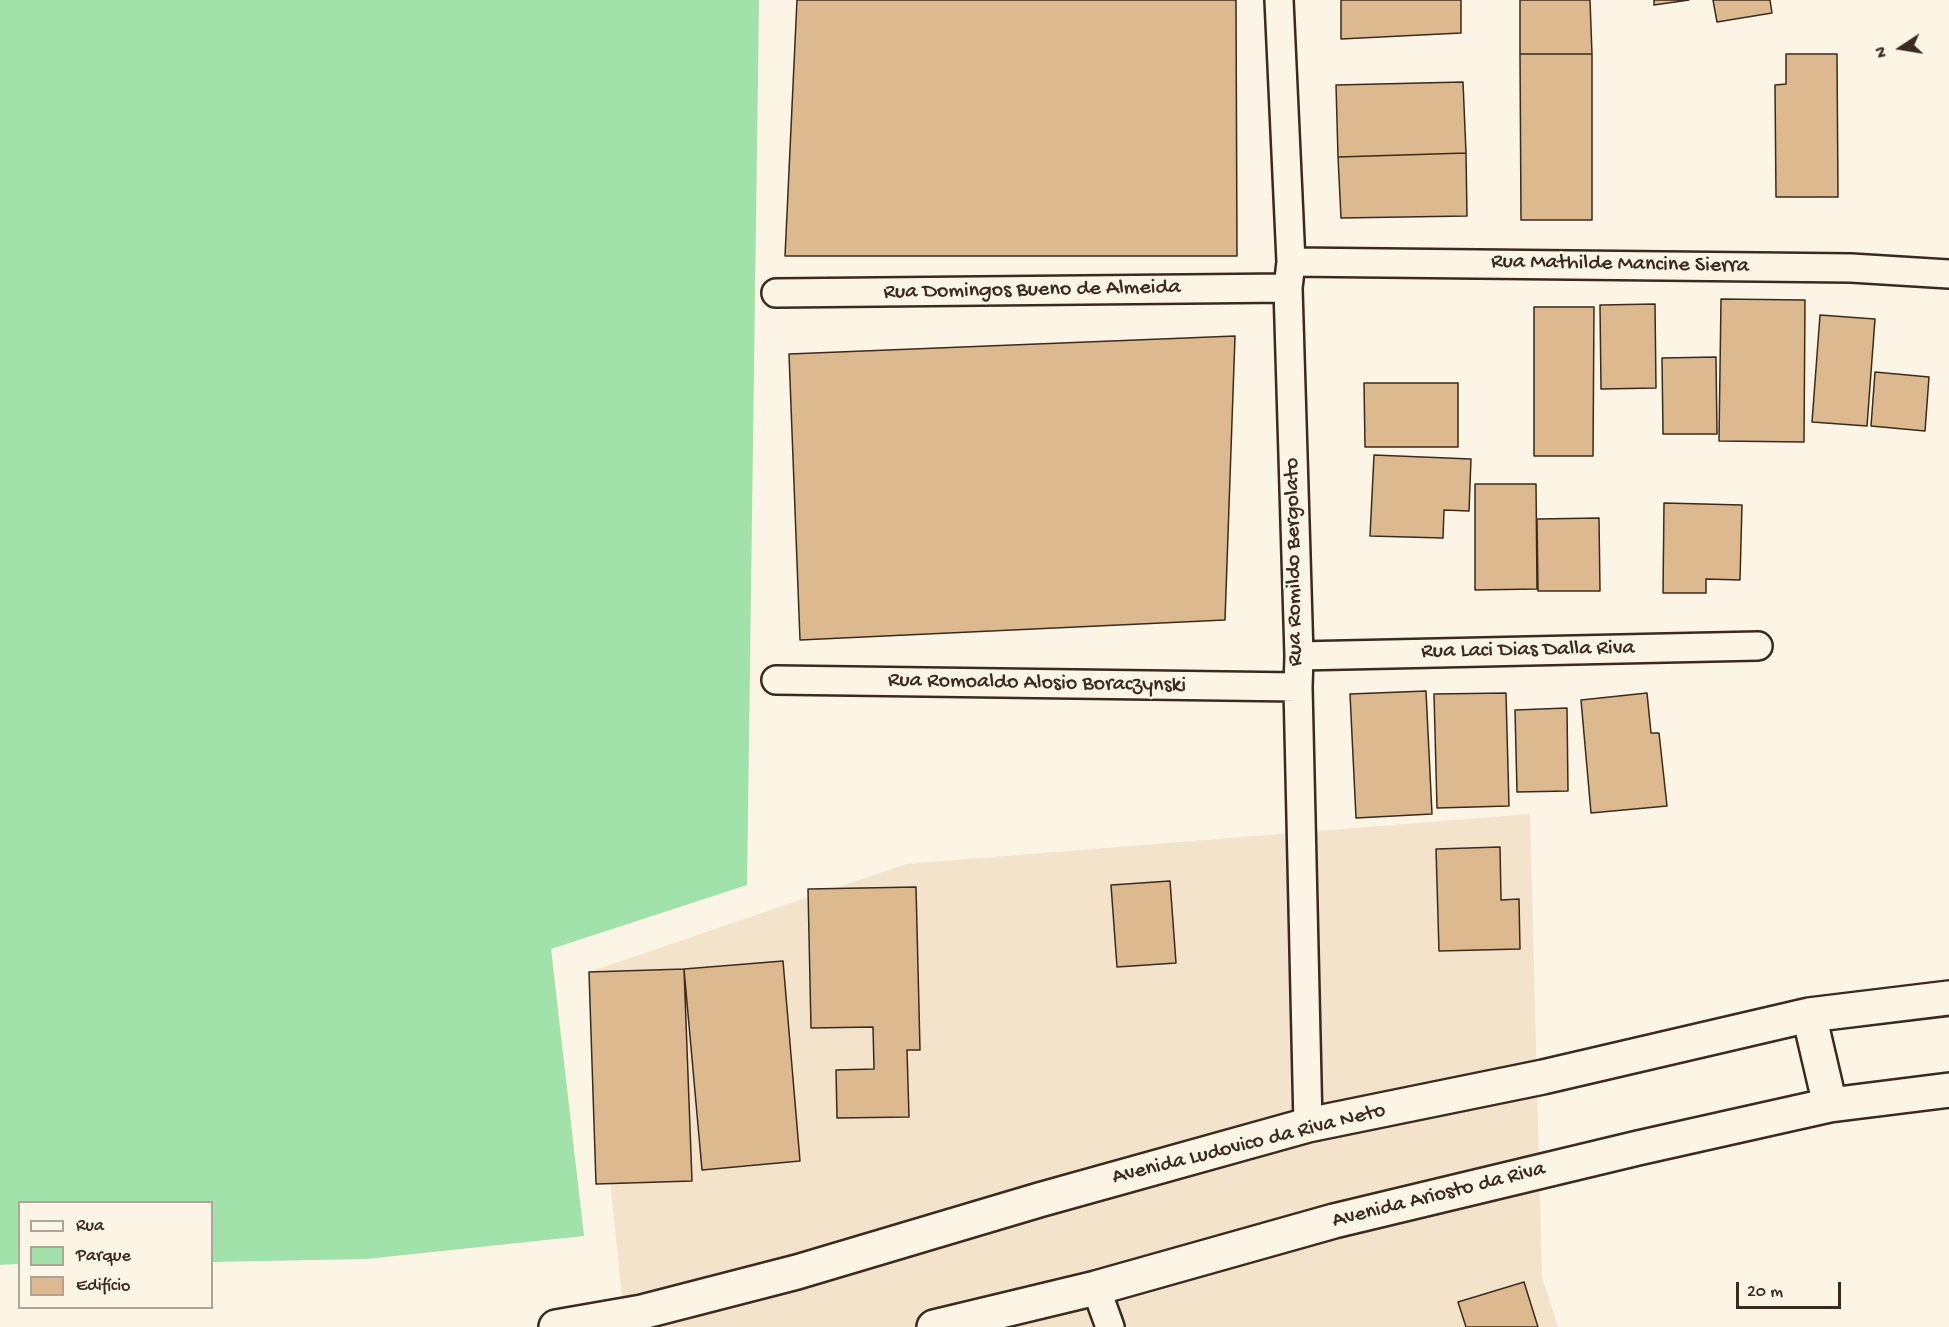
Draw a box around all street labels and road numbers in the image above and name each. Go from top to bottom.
street label: Rua Mathilde Mancine Sierra [1491,250,1749,280]
street label: Rua Domingos Bueno de Almeida [883,275,1181,307]
street label: Rua Romildo Bergolato [1280,457,1310,667]
street label: Rua Laci Dias Dalla Riva [1421,636,1635,666]
street label: Rua Romoaldo Alosio Boraczynski [888,668,1186,700]
street label: Avenida Ludovico da Riva Neto [1110,1098,1388,1192]
street label: Avenida Ariosto da Riva [1330,1157,1548,1235]

